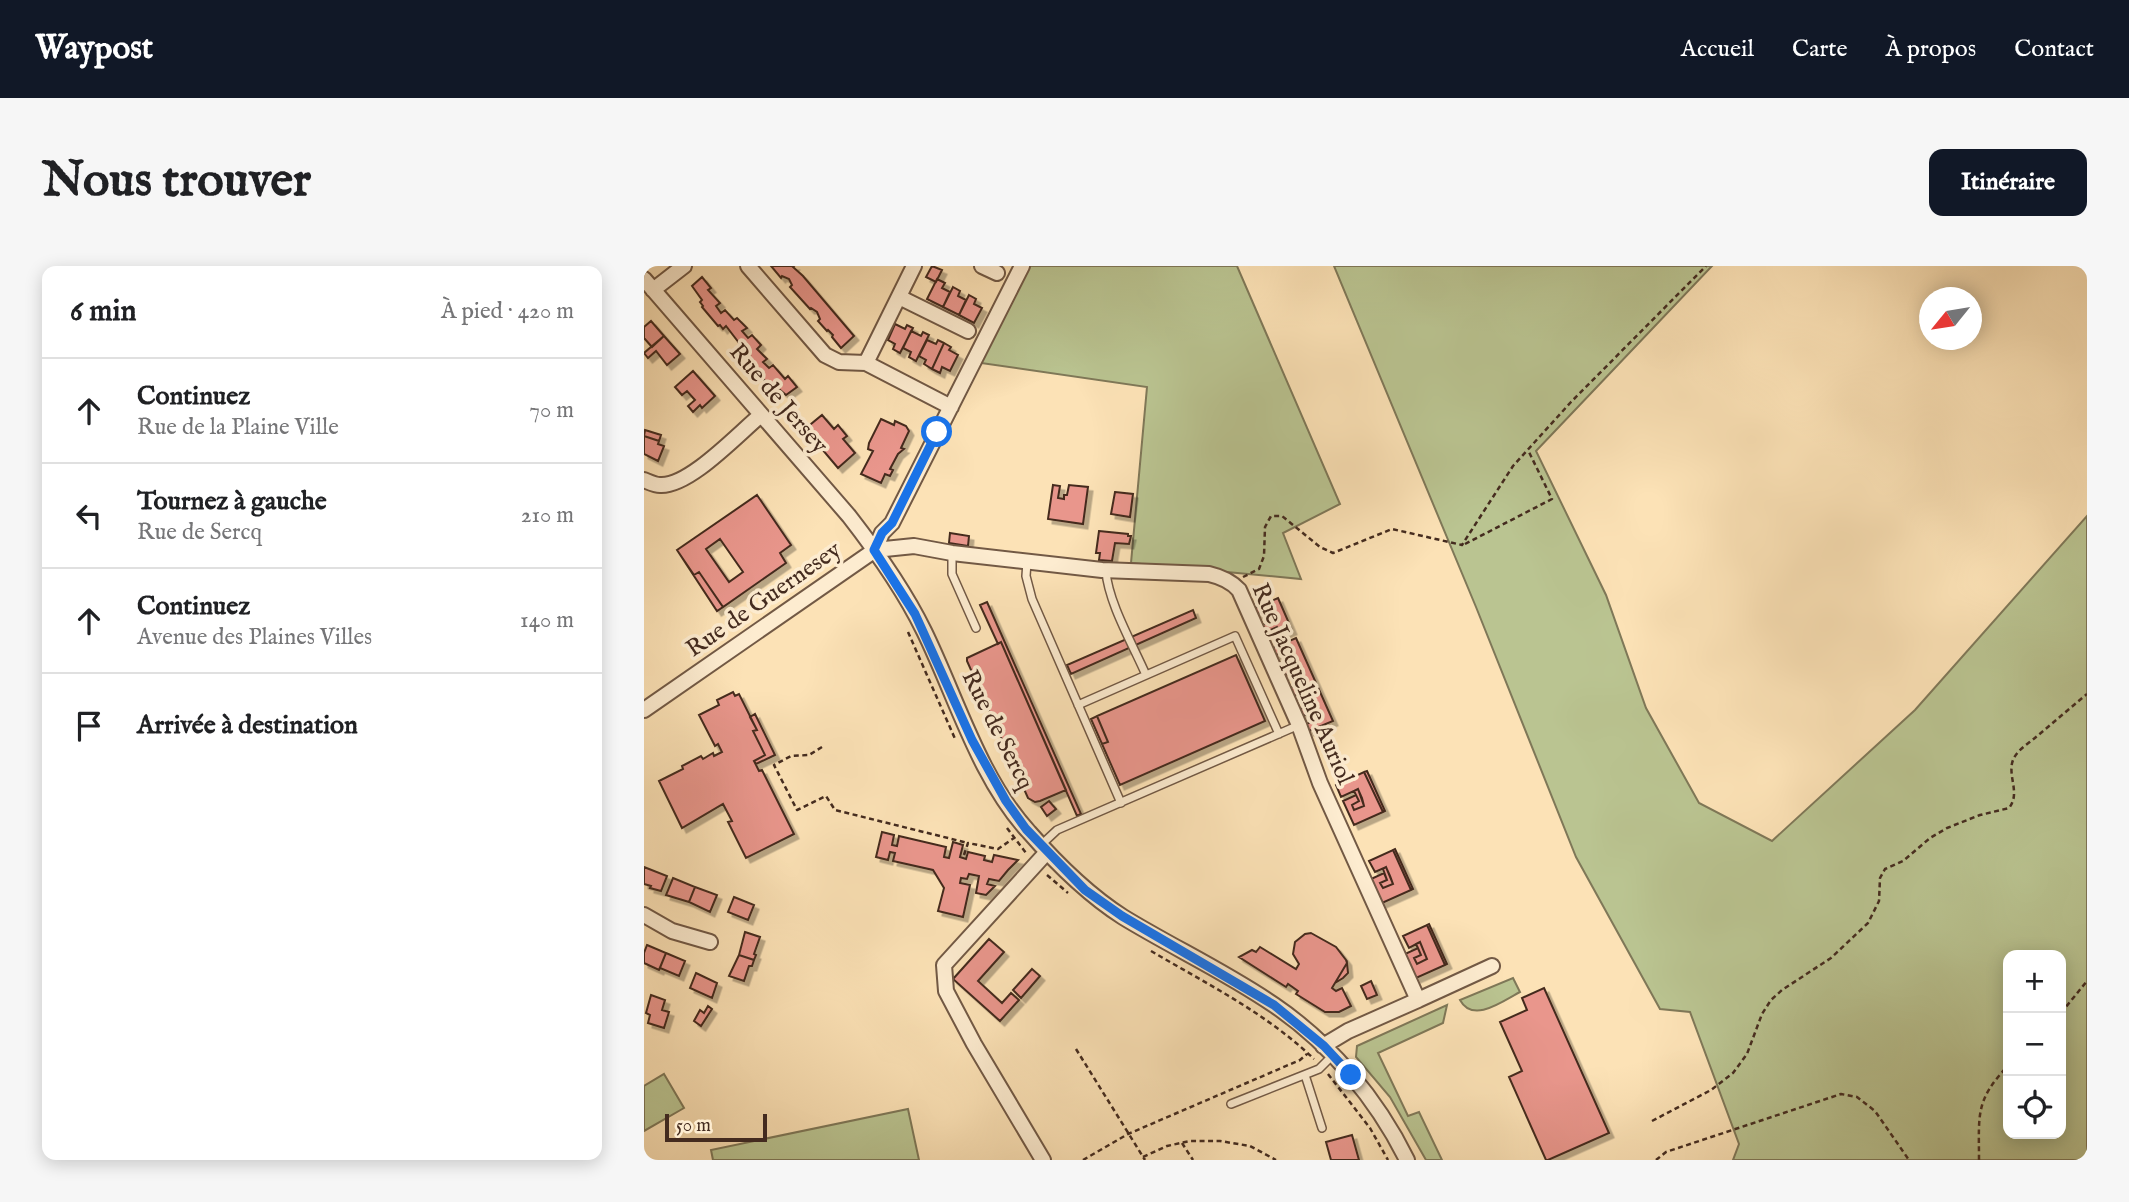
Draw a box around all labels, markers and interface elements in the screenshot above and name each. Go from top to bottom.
text: Waypost [35,28,153,70]
text: Accueil [1681,34,1754,65]
text: Carte [1792,34,1848,65]
text: À propos [1886,34,1976,65]
text: Contact [2014,34,2094,65]
button: Itinéraire [1929,149,2087,216]
text: Nous trouver [42,151,311,213]
north arrow [1919,287,1982,350]
text: 6 min [70,293,136,331]
text: À pied · 420 m [441,297,574,326]
street label: Rue de Jersey [722,337,834,461]
text: Continuez [137,380,250,413]
icon: ahead [70,392,108,430]
text: 70 m [529,396,574,425]
text: Rue de la Plaine Ville [137,413,339,442]
route start [921,416,952,447]
text: Tournez à gauche [137,485,327,518]
icon: left [70,497,108,535]
text: 210 m [521,501,574,530]
text: Rue de Sercq [137,518,262,547]
street label: Rue de Guernesey [680,535,848,665]
street label: Rue Jacqueline Auriol [1244,578,1361,790]
text: Continuez [137,590,250,623]
icon: ahead [70,602,108,640]
text: 140 m [520,606,574,635]
text: Avenue des Plaines Villes [137,623,372,652]
street label: Rue de Sercq [954,665,1041,796]
icon: arrive [70,707,108,745]
text: Arrivée à destination [137,709,358,742]
map controls [2003,950,2066,1139]
button: + [2003,950,2066,1013]
button: − [2003,1013,2066,1076]
route end [1335,1059,1366,1090]
button: locate [2003,1076,2066,1139]
scale bar [665,1111,766,1143]
text: 50 m [676,1114,711,1138]

